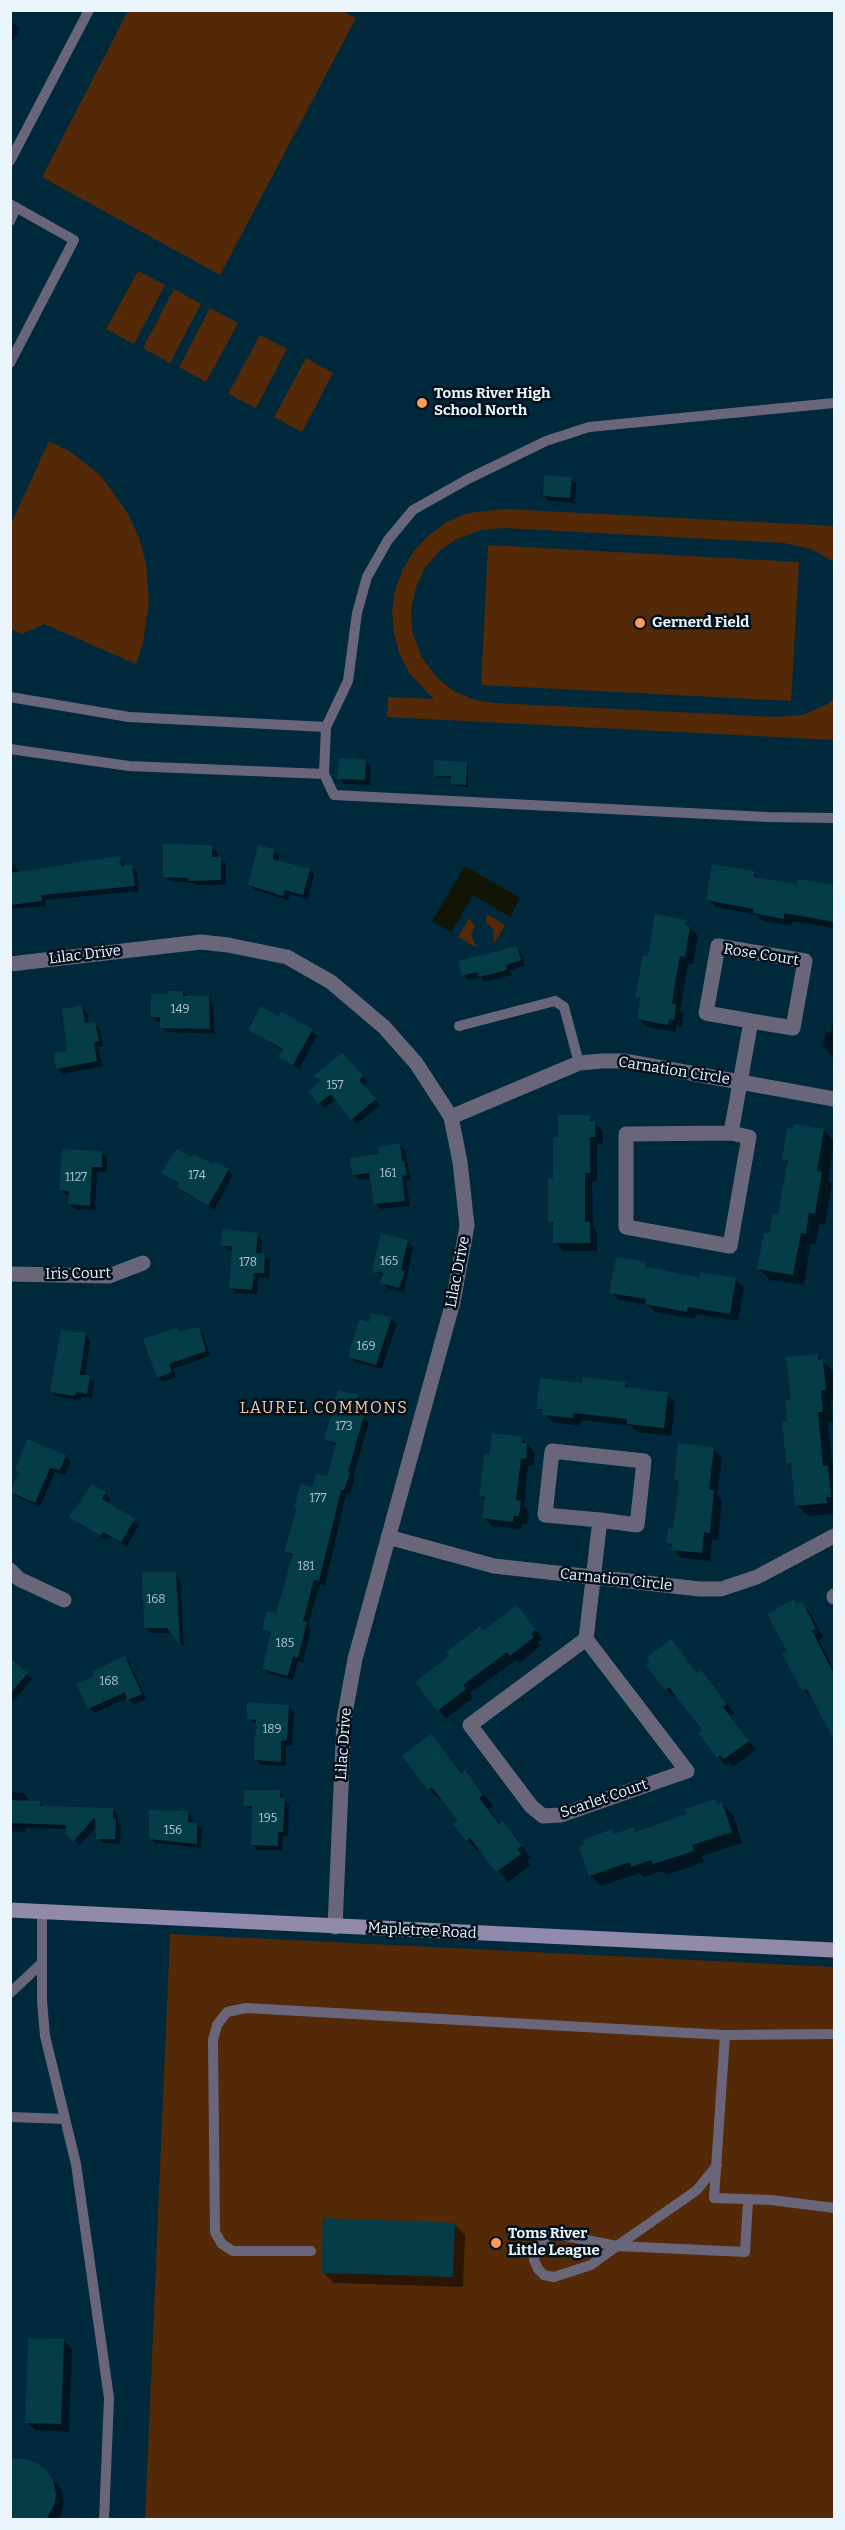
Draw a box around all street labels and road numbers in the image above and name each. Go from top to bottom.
street label: Rose Court [722,940,800,970]
street label: Lilac Drive [48,942,122,968]
street label: Carnation Circle [617,1053,731,1089]
street label: Lilac Drive [442,1235,474,1309]
street label: Iris Court [45,1264,111,1284]
street label: Carnation Circle [559,1565,673,1595]
street label: Lilac Drive [332,1707,356,1781]
street label: Scarlet Court [558,1776,650,1822]
street label: Mapletree Road [367,1919,477,1943]

